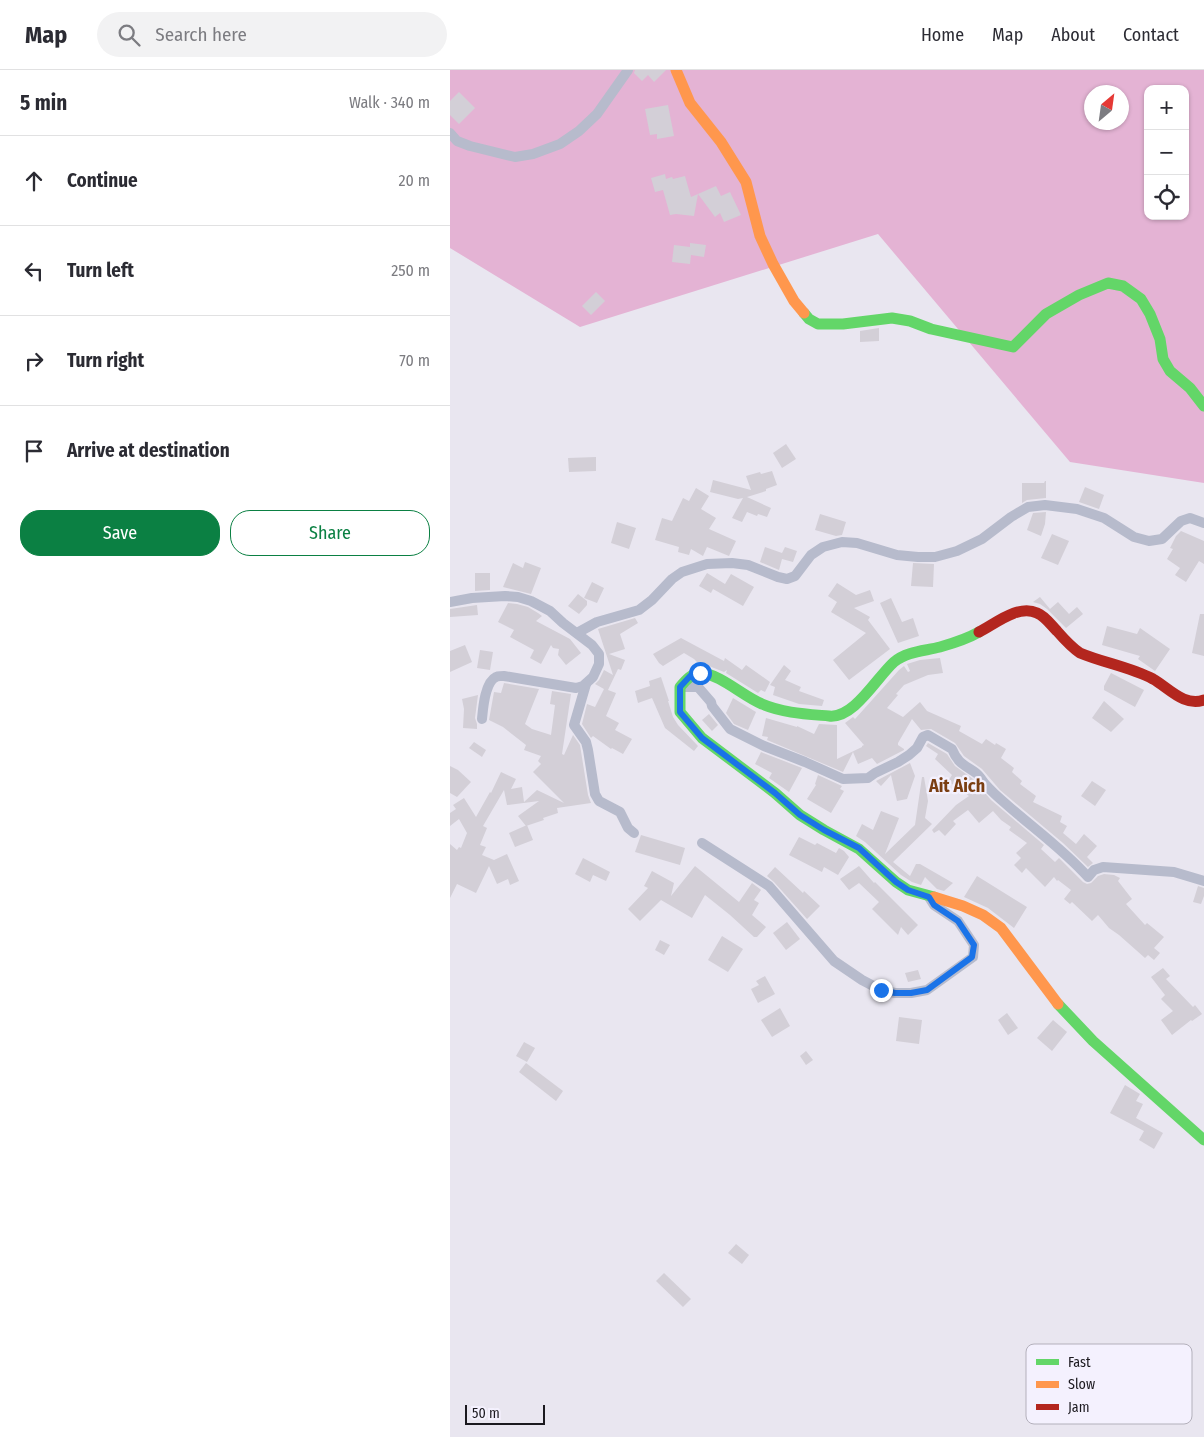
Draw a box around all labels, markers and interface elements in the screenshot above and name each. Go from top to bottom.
search box [97,12,447,57]
text: Map [25,21,67,49]
icon: search [115,21,143,49]
text: Search here [155,23,247,46]
text: Home [921,24,964,46]
text: Map [992,24,1023,46]
text: About [1051,24,1095,46]
text: Contact [1123,24,1179,46]
north arrow [1084,85,1129,130]
map controls [1144,85,1189,220]
button: + [1144,85,1189,130]
text: 5 min [20,90,67,116]
text: Walk · 340 m [349,93,430,112]
button: − [1144,130,1189,175]
icon: ahead [20,167,48,195]
text: Continue [67,169,138,192]
text: 20 m [399,171,430,190]
button: locate [1144,175,1189,220]
icon: left [20,257,48,285]
text: Turn left [67,259,134,282]
text: 250 m [391,261,430,280]
icon: right [20,347,48,375]
text: Turn right [67,349,144,372]
text: 70 m [399,351,430,370]
icon: arrive [20,437,48,465]
text: Arrive at destination [67,439,230,462]
button: Save [20,510,220,556]
button: Share [230,510,430,556]
route start [689,662,712,685]
district label: Ait Aich [928,775,985,797]
route end [870,979,893,1002]
legend [1026,1344,1192,1424]
text: Fast [1068,1354,1091,1371]
text: Slow [1068,1376,1095,1393]
text: Jam [1068,1399,1089,1416]
scale bar [465,1402,545,1425]
text: 50 m [472,1405,500,1422]

